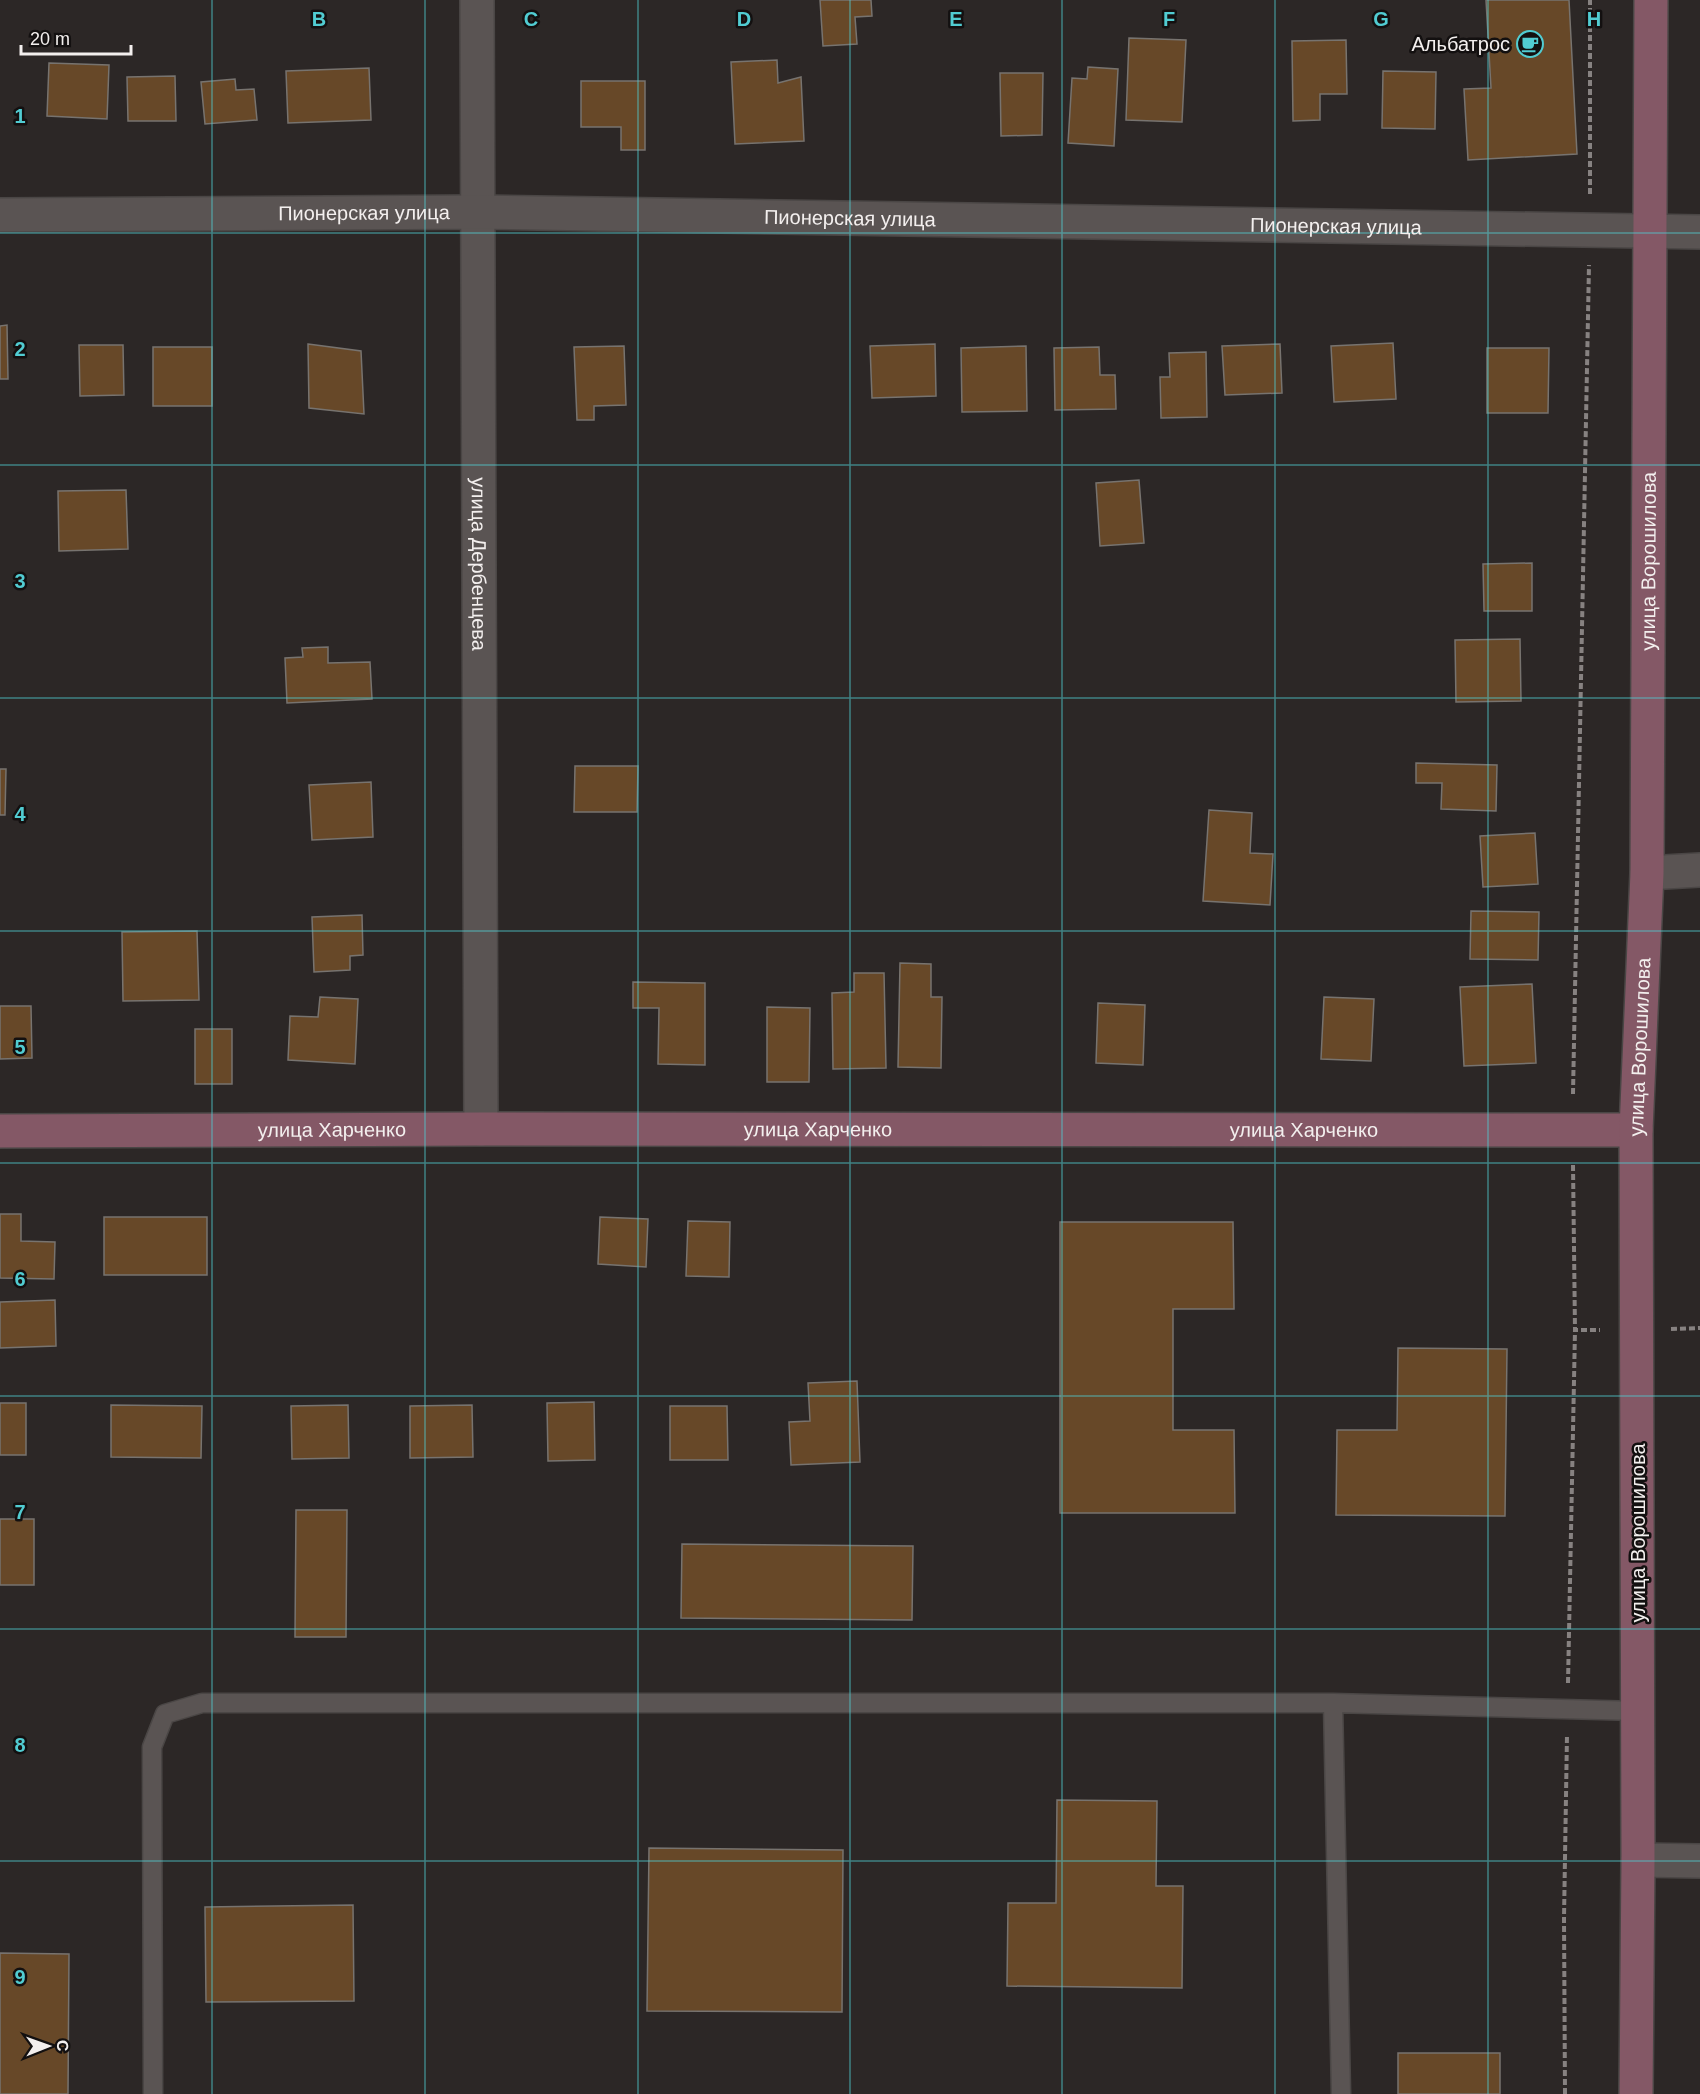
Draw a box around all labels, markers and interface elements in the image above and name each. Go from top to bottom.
text: B [312,8,326,30]
text: C [524,8,538,30]
text: D [737,8,751,30]
text: E [949,8,963,30]
text: F [1163,8,1175,30]
text: G [1373,8,1389,30]
text: H [1587,8,1601,30]
scale bar [21,18,130,56]
text: 20 m [30,29,70,49]
cafe icon: Альбатрос [1515,29,1545,59]
place label: Альбатрос [1411,33,1510,55]
text: 1 [14,105,26,127]
street label: Пионерская улица [278,201,451,224]
street label: Пионерская улица [764,206,937,231]
street label: Пионерская улица [1250,214,1423,238]
text: 2 [14,338,26,360]
street label: улица Ворошилова [1637,471,1660,651]
street label: улица Дербенцева [468,477,490,652]
text: 3 [14,570,26,592]
text: 4 [14,803,26,825]
street label: улица Ворошилова [1625,956,1654,1137]
text: 5 [14,1036,26,1058]
street label: улица Харченко [258,1118,406,1141]
street label: улица Харченко [744,1118,892,1140]
street label: улица Харченко [1230,1119,1378,1141]
text: 6 [14,1268,26,1290]
street label: улица Ворошилова [1627,1443,1649,1623]
text: 7 [14,1501,26,1523]
text: 8 [14,1734,26,1756]
text: 9 [14,1966,26,1988]
north arrow [18,2016,78,2076]
text: С [54,2040,71,2052]

